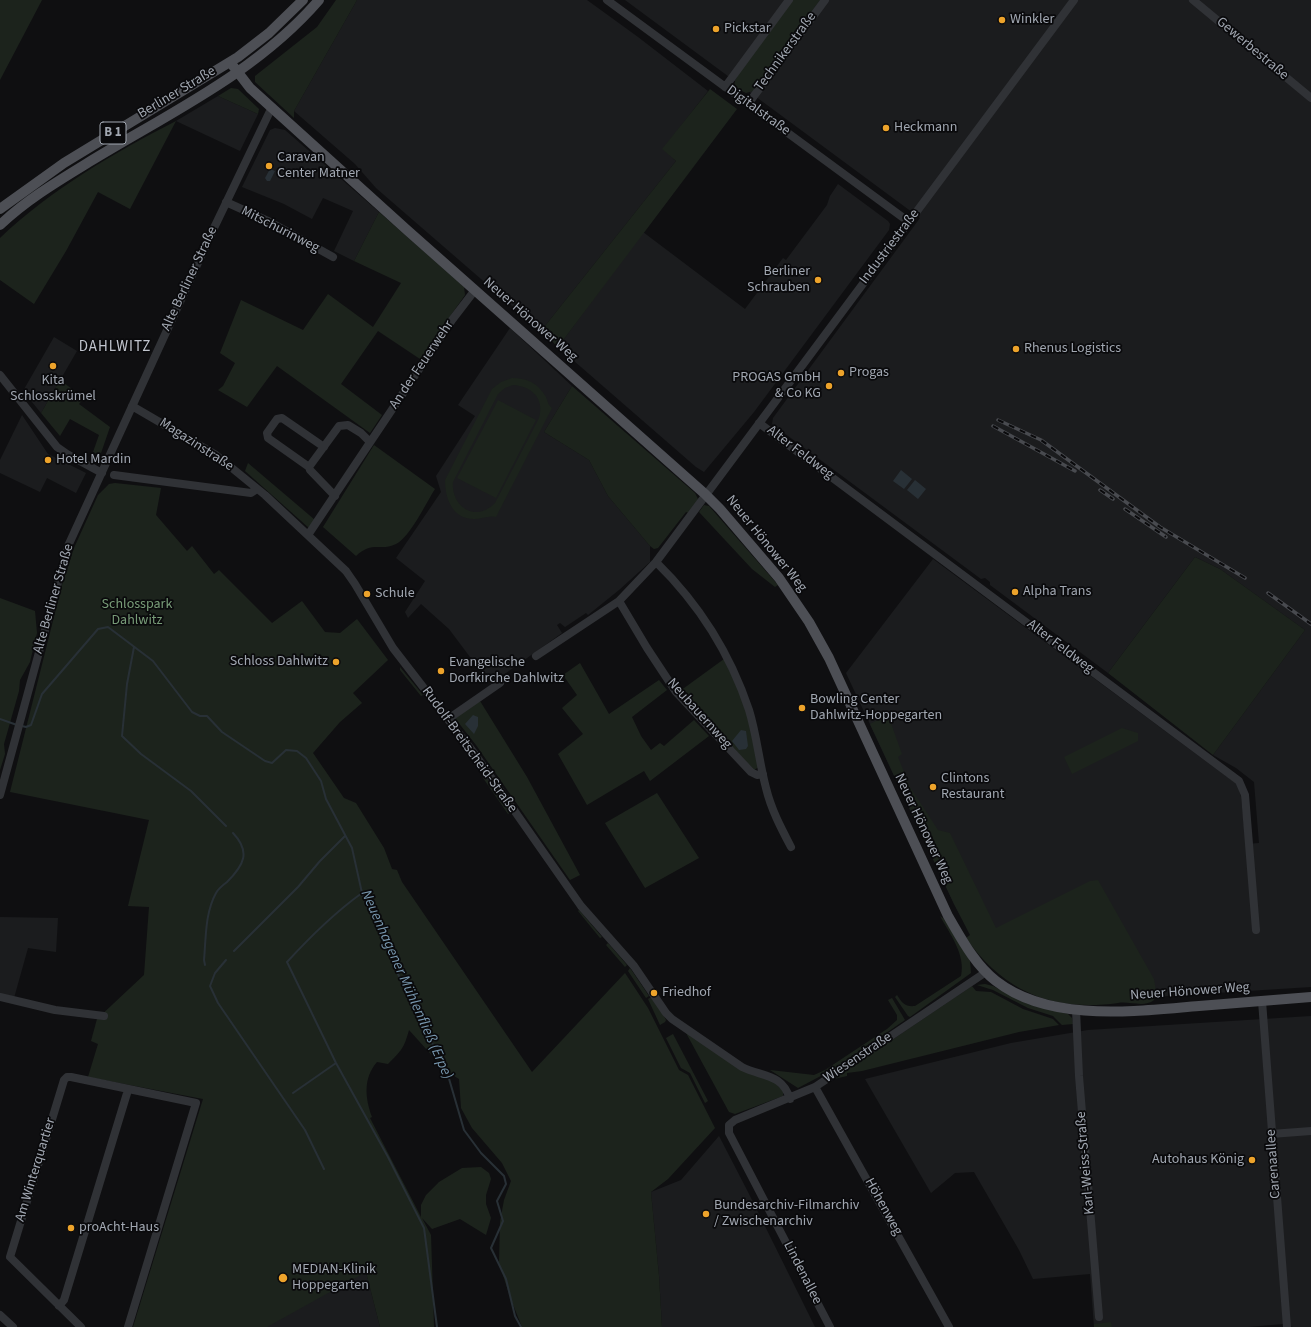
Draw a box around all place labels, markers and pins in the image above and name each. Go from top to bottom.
place label: Winkler [1010,12,1054,28]
marker: Winkler [997,15,1007,25]
place label: Pickstar [724,21,771,37]
marker: Pickstar [711,24,721,34]
place label: Heckmann [894,120,957,136]
marker: Heckmann [881,123,891,133]
place label: Caravan Center Matner [277,150,360,182]
marker: Caravan Center Matner [264,161,274,171]
place label: Berliner Schrauben [747,264,810,296]
marker: Berliner Schrauben [813,275,823,285]
place label: Rhenus Logistics [1024,341,1121,357]
marker: Rhenus Logistics [1011,344,1021,354]
marker: Kita Schlosskrümel [48,361,58,371]
place label: Progas [849,365,889,381]
marker: Progas [836,368,846,378]
place label: PROGAS GmbH & Co KG [732,370,821,402]
place label: Kita Schlosskrümel [10,373,96,406]
marker: PROGAS GmbH & Co KG [824,381,834,391]
place label: Hotel Mardin [56,452,131,468]
marker: Hotel Mardin [43,455,53,465]
place label: Alpha Trans [1023,584,1091,600]
place label: Schule [375,586,415,602]
marker: Alpha Trans [1010,587,1020,597]
marker: Schule [362,589,372,599]
place label: Schloss Dahlwitz [230,654,328,670]
place label: Evangelische Dorfkirche Dahlwitz [449,655,564,688]
marker: Schloss Dahlwitz [331,657,341,667]
marker: Evangelische Dorfkirche Dahlwitz [436,666,446,676]
place label: Bowling Center Dahlwitz-Hoppegarten [810,692,942,724]
marker: Bowling Center Dahlwitz-Hoppegarten [797,703,807,713]
place label: Clintons Restaurant [941,771,1004,804]
marker: Clintons Restaurant [928,782,938,792]
place label: Friedhof [662,985,711,1001]
marker: Friedhof [649,988,659,998]
place label: Autohaus König [1152,1152,1244,1168]
marker: Autohaus König [1247,1155,1257,1165]
place label: Bundesarchiv-Filmarchiv / Zwischenarchiv [714,1198,859,1230]
marker: Bundesarchiv-Filmarchiv / Zwischenarchiv [701,1209,711,1219]
place label: proAcht-Haus [79,1220,159,1236]
marker: proAcht-Haus [66,1223,76,1233]
place label: MEDIAN-Klinik Hoppegarten [292,1262,376,1294]
marker: MEDIAN-Klinik Hoppegarten [277,1272,289,1284]

